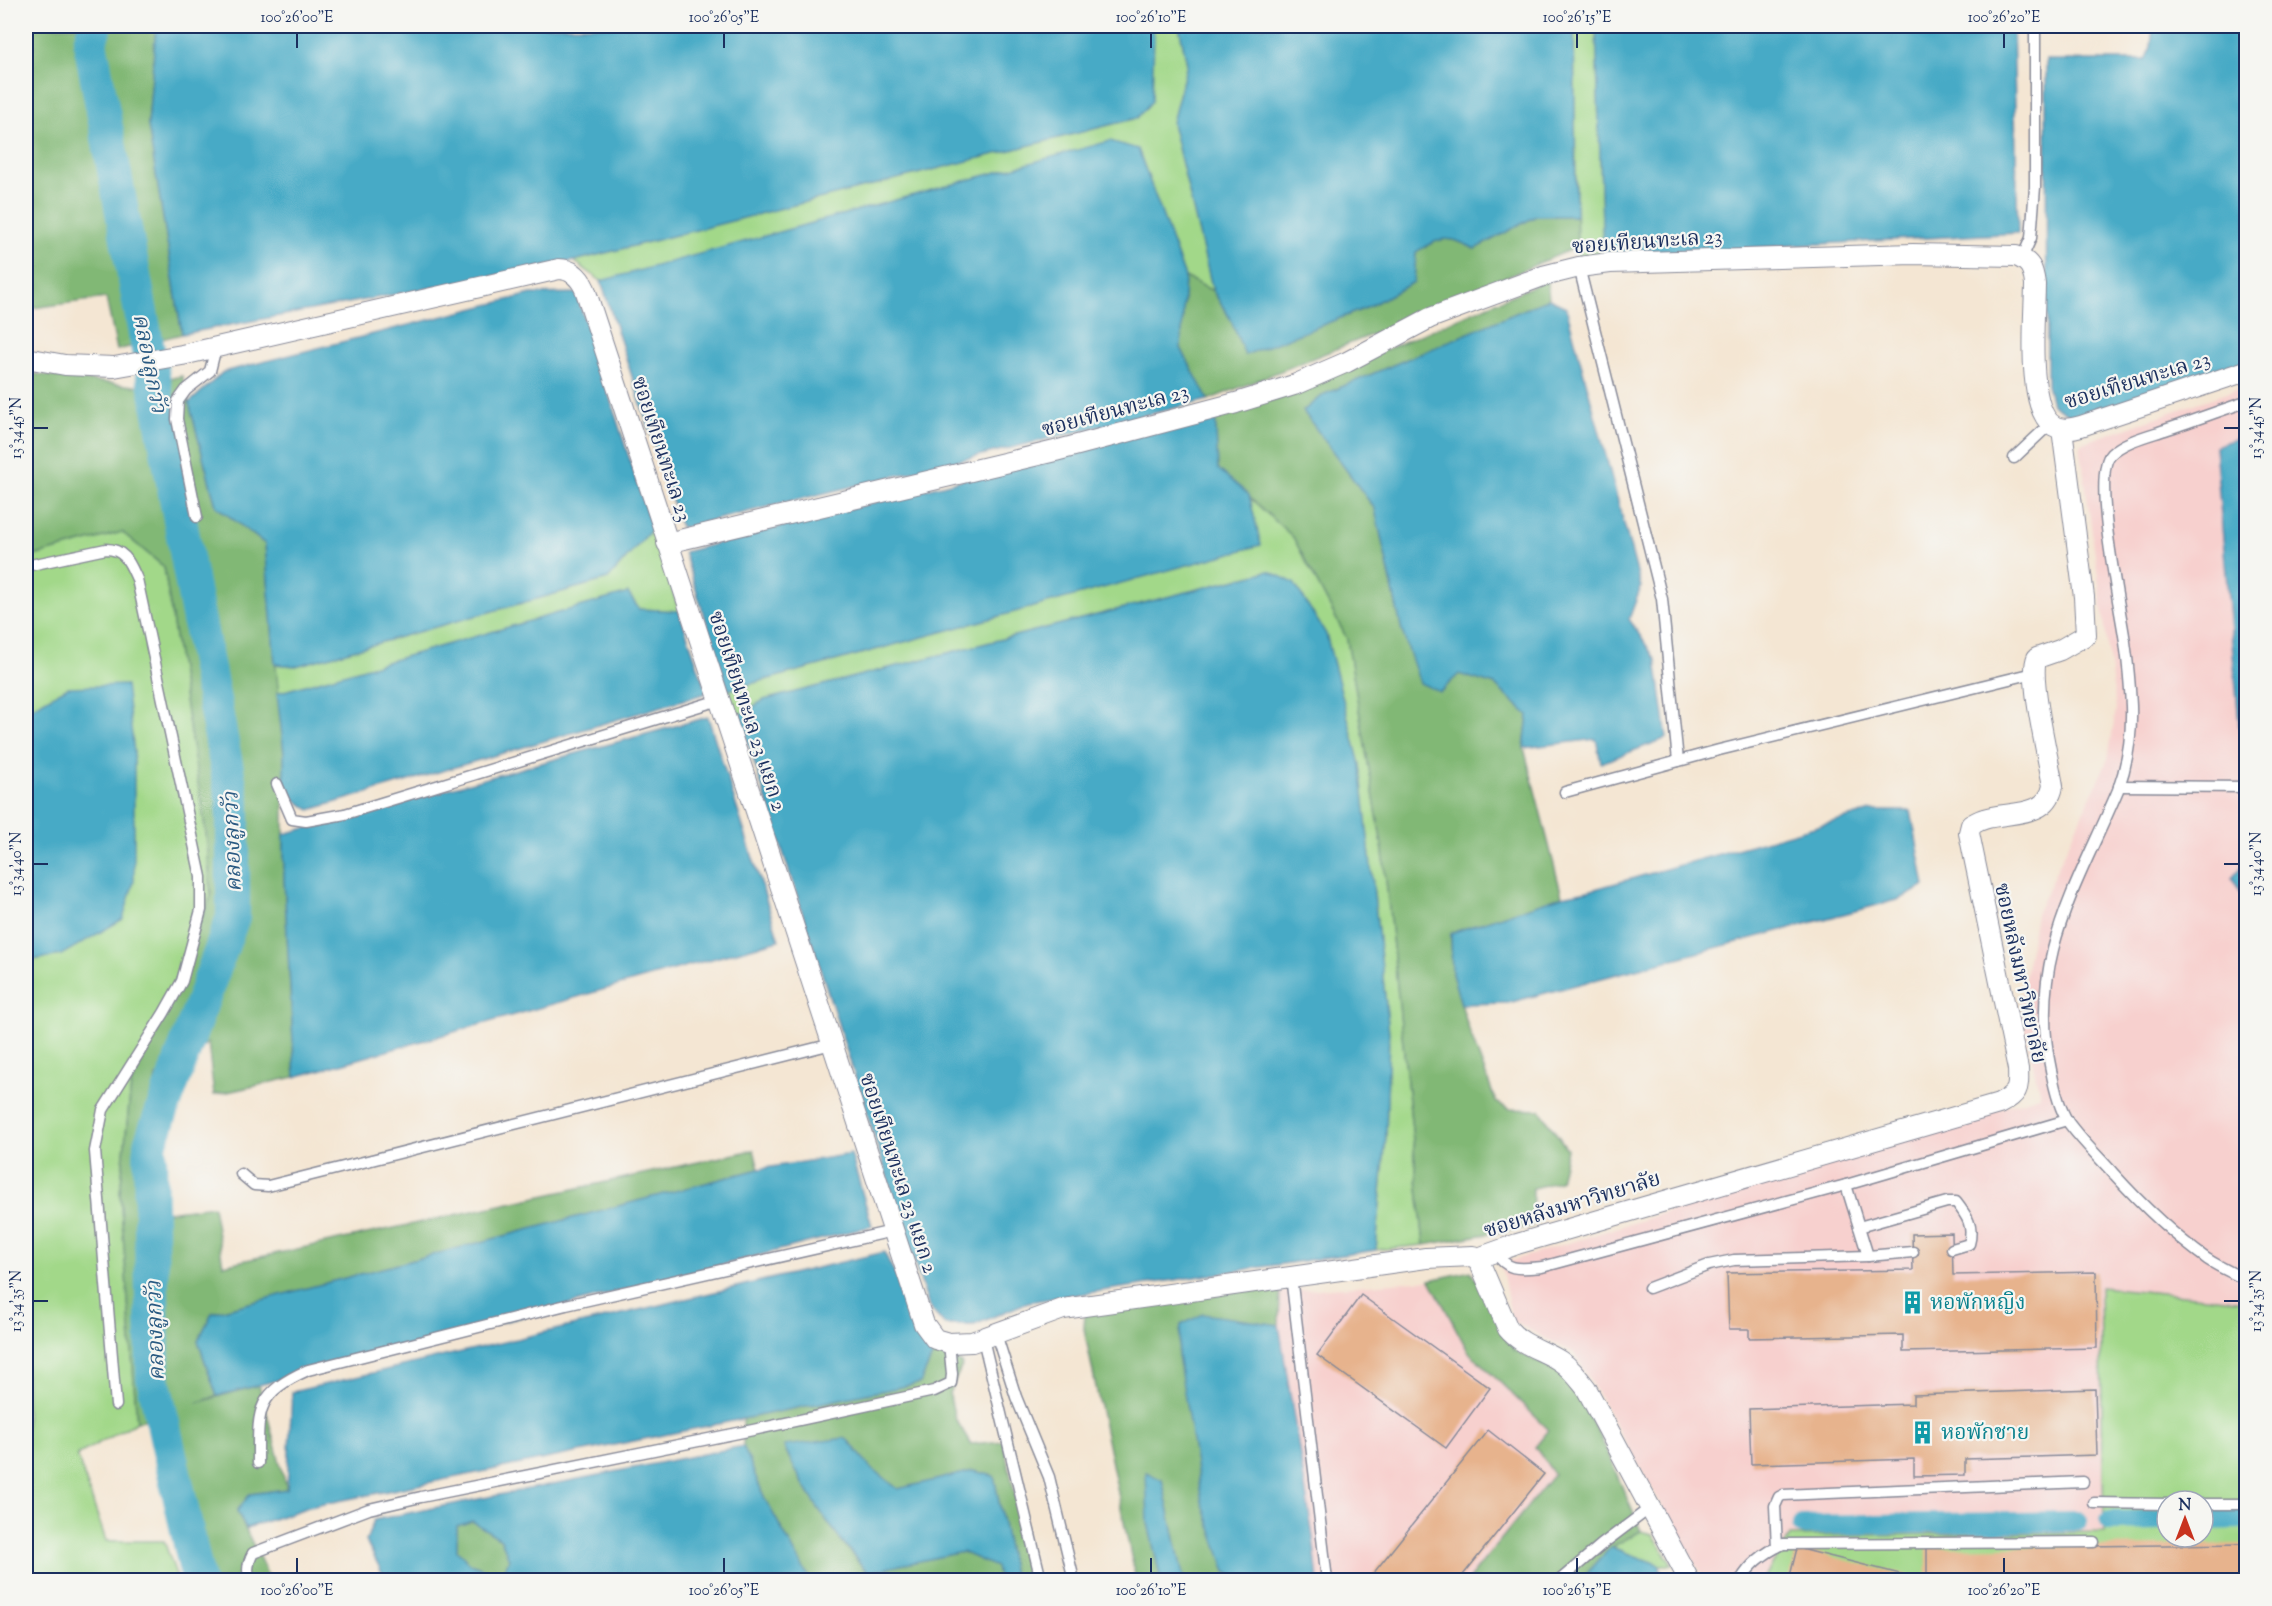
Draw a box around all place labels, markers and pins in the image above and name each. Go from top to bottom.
building icon: หอพักหญิง [1899,1289,1925,1315]
place label: หอพักหญิง [1930,1289,2025,1319]
building icon: หอพักชาย [1910,1419,1936,1445]
place label: หอพักชาย [1941,1419,2029,1449]

